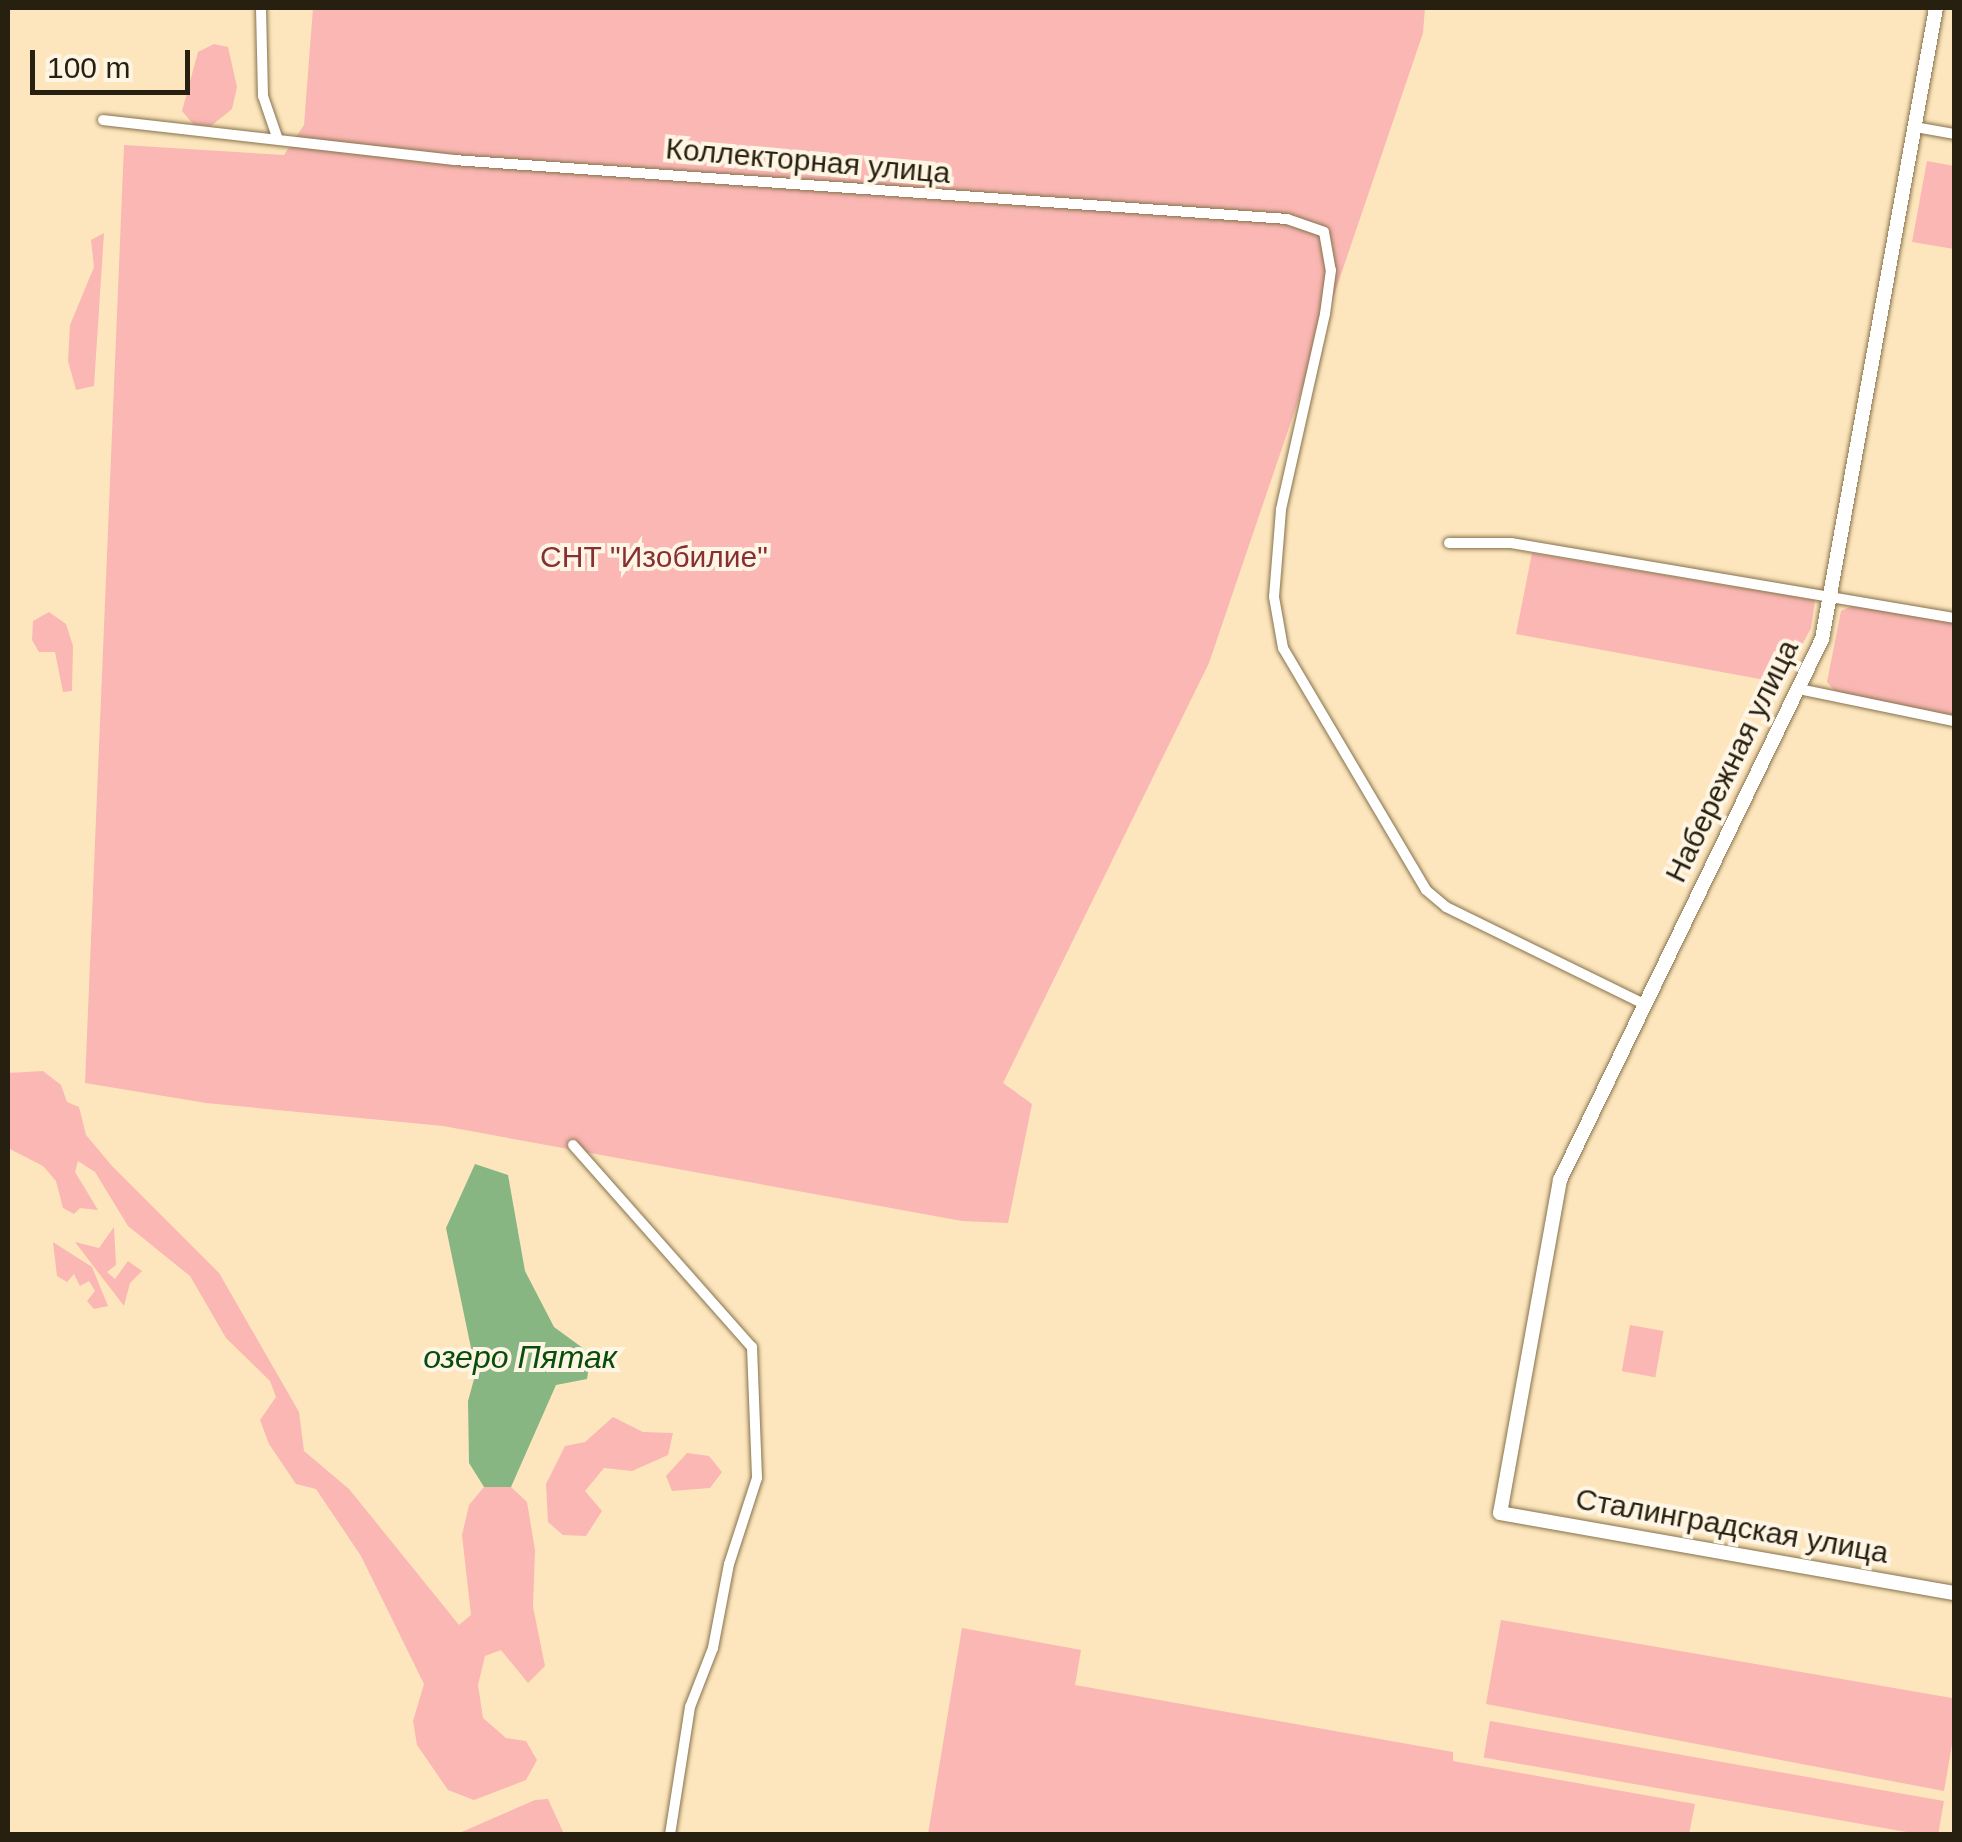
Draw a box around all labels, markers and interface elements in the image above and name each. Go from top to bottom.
scale bar [35,30,195,92]
text: 100 m [47,51,130,84]
street label: Коллекторная улица [664,131,952,191]
park label: СНТ "Изобилие" [540,539,768,575]
street label: Набережная улица [1658,634,1806,888]
water label: озеро Пятак [423,1338,617,1376]
street label: Сталинградская улица [1573,1481,1891,1571]

